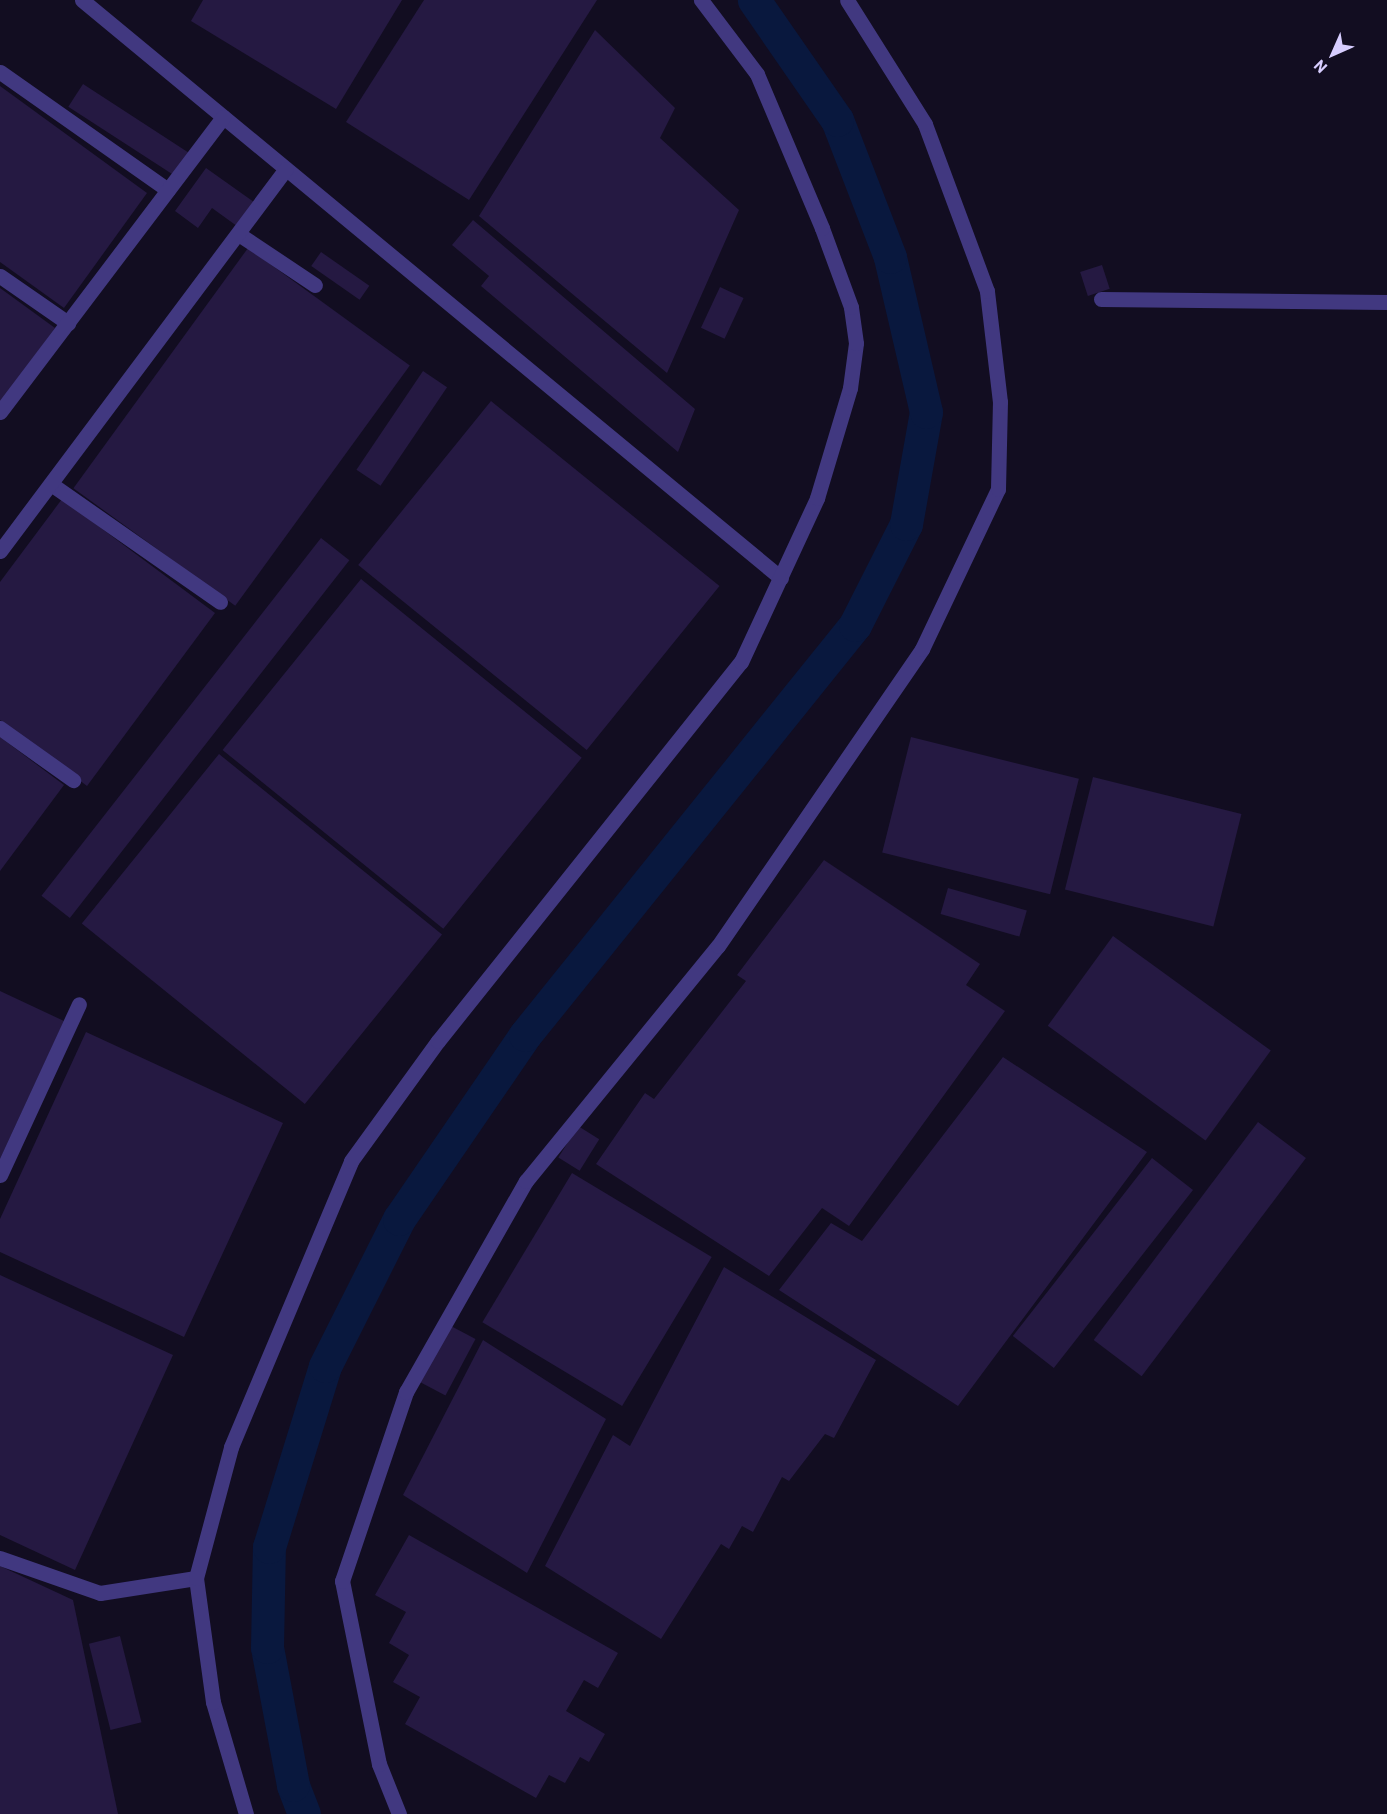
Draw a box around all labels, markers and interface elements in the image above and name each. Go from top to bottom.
north arrow [1303,24,1363,84]
text: N [1309,57,1330,78]

